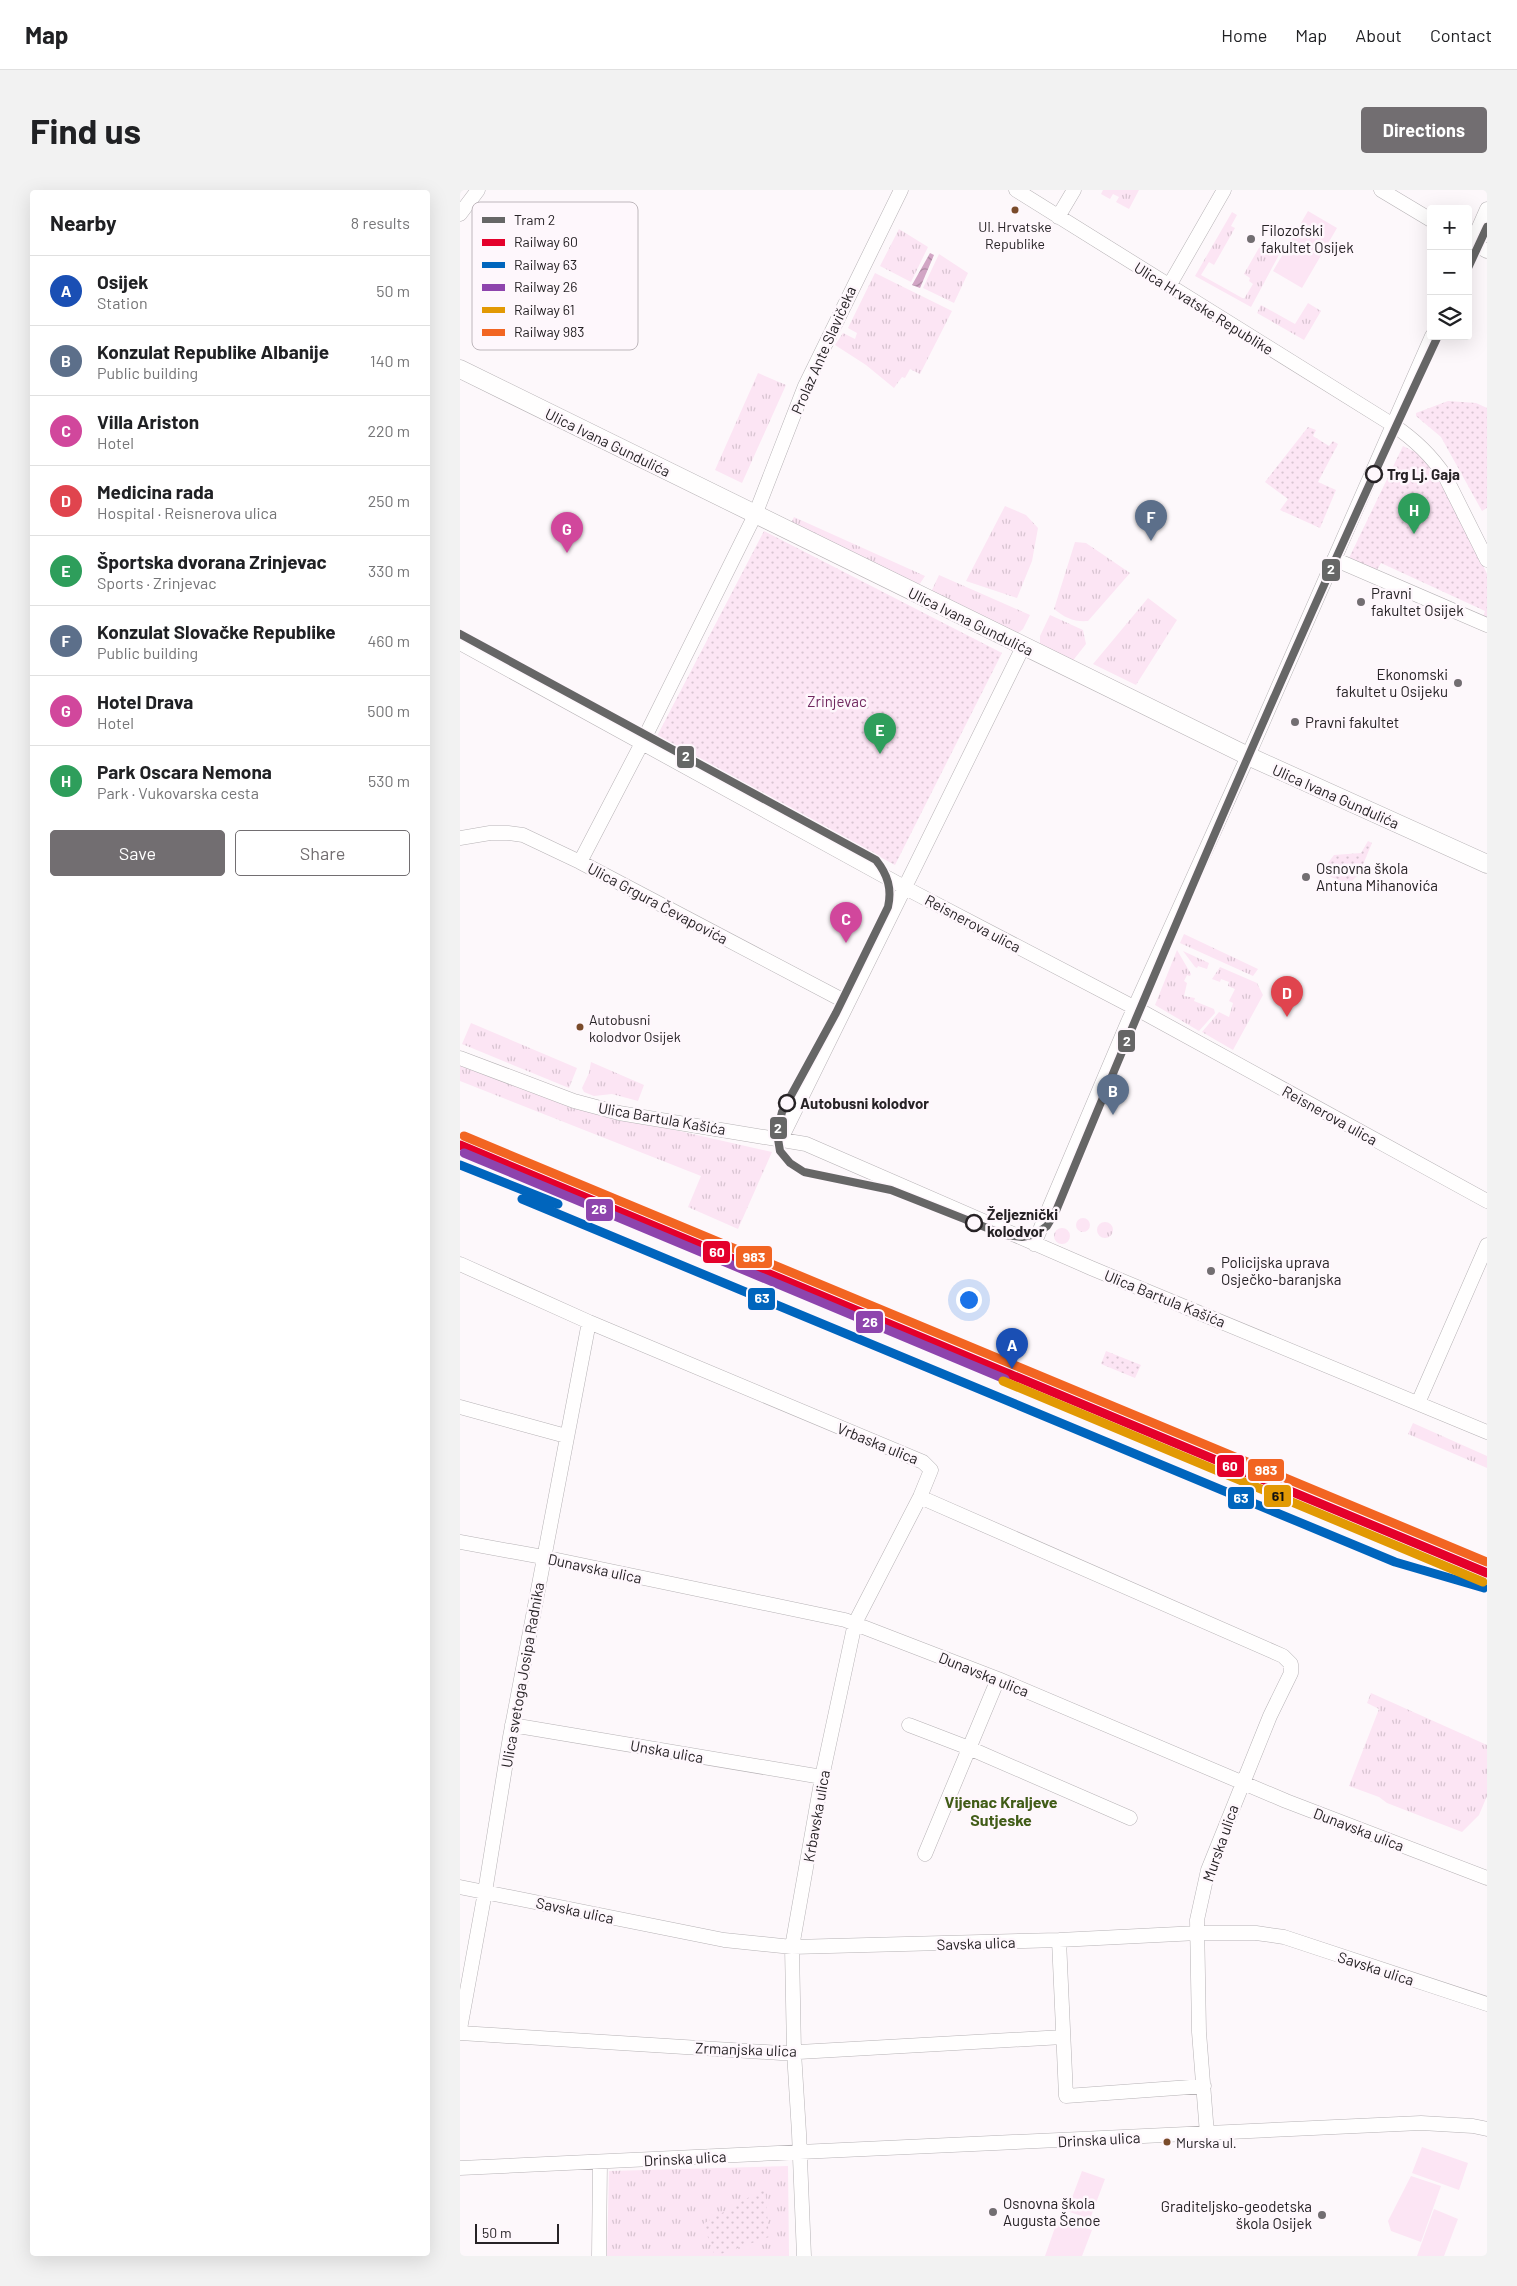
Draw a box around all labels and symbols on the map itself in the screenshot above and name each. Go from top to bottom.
legend [472,202,638,350]
marker: Ul. Hrvatske Republike [1010,205,1020,215]
text: Tram 2 [514,211,555,228]
place label: Ul. Hrvatske Republike [978,218,1052,252]
place label: Filozofski fakultet Osijek [1261,221,1354,256]
text: Railway 60 [514,233,578,250]
marker: Filozofski fakultet Osijek [1245,233,1257,245]
text: Railway 63 [514,256,577,273]
street label: Ulica Hrvatske Republike [1131,258,1277,358]
text: Railway 26 [514,278,578,295]
street label: Prolaz Ante Slavičeka [787,283,859,417]
text: Railway 61 [514,301,575,318]
text: Railway 983 [514,323,585,340]
street label: Ulica Ivana Gundulića [543,404,673,480]
marker: Trg Lj. Gaja [1365,465,1383,483]
place label: Trg Lj. Gaja [1387,465,1460,483]
pin: H [1398,493,1430,534]
pin: F [1135,500,1167,541]
pin: G [551,512,583,553]
line badge: 2 [1321,558,1341,582]
text: 2 [1327,560,1335,577]
street label: Ulica Ivana Gundulića [906,583,1036,659]
place label: Pravni fakultet Osijek [1371,584,1464,619]
marker: Pravni fakultet Osijek [1355,596,1367,608]
place label: Ekonomski fakultet u Osijeku [1336,665,1448,700]
marker: Ekonomski fakultet u Osijeku [1452,677,1464,689]
park label: Zrinjevac [807,692,867,710]
pin: E [864,713,896,754]
place label: Pravni fakultet [1305,713,1399,731]
marker: Pravni fakultet [1289,716,1301,728]
line badge: 2 [676,745,695,769]
text: 2 [682,747,690,764]
street label: Ulica Ivana Gundulića [1270,760,1402,832]
street label: Ulica Grgura Čevapovića [585,858,731,948]
place label: Osnovna škola Antuna Mihanovića [1316,859,1438,894]
marker: Osnovna škola Antuna Mihanovića [1300,871,1312,883]
street label: Reisnerova ulica [922,890,1024,956]
pin: C [830,902,862,943]
pin: D [1271,976,1303,1017]
place label: Autobusni kolodvor Osijek [589,1011,681,1045]
marker: Autobusni kolodvor Osijek [575,1022,585,1032]
line badge: 2 [1117,1029,1136,1053]
text: 2 [1123,1032,1131,1049]
pin: B [1097,1074,1129,1115]
street label: Reisnerova ulica [1279,1081,1381,1149]
marker: Autobusni kolodvor [778,1094,796,1112]
place label: Autobusni kolodvor [800,1094,929,1112]
street label: Ulica Bartula Kašića [597,1098,727,1138]
line badge: 2 [769,1116,788,1140]
text: 2 [774,1119,782,1136]
line badge: 26 [585,1198,614,1222]
text: 26 [591,1200,607,1217]
place label: Željeznički kolodvor [987,1205,1058,1240]
marker: Željeznički kolodvor [965,1214,983,1232]
line badge: 60 [702,1240,731,1264]
text: 60 [709,1243,725,1260]
line badge: 983 [735,1245,773,1269]
text: 983 [743,1248,765,1265]
place label: Policijska uprava Osječko-baranjska [1221,1253,1341,1288]
street label: Ulica Bartula Kašića [1102,1265,1228,1331]
marker: Policijska uprava Osječko-baranjska [1205,1265,1217,1277]
line badge: 63 [747,1287,776,1311]
your location [956,1287,982,1313]
text: 63 [754,1289,770,1306]
line badge: 26 [855,1310,884,1334]
text: 26 [862,1313,878,1330]
pin: A [996,1328,1028,1369]
street label: Vrbaska ulica [835,1419,921,1467]
line badge: 60 [1216,1454,1245,1478]
text: 60 [1222,1457,1238,1474]
line badge: 983 [1247,1458,1285,1482]
text: 983 [1255,1461,1277,1478]
line badge: 61 [1263,1484,1292,1508]
line badge: 63 [1227,1486,1255,1510]
text: 61 [1272,1487,1284,1504]
text: 63 [1233,1489,1249,1506]
street label: Dunavska ulica [546,1549,644,1587]
street label: Ulica svetoga Josipa Radnika [497,1581,547,1769]
street label: Dunavska ulica [936,1648,1032,1700]
street label: Unska ulica [629,1736,705,1766]
street label: Krbavska ulica [799,1769,833,1863]
district label: Vijenac Kraljeve Sutjeske [944,1792,1058,1829]
street label: Murska ulica [1198,1802,1242,1884]
street label: Dunavska ulica [1311,1803,1407,1855]
street label: Savska ulica [534,1893,616,1927]
street label: Savska ulica [936,1933,1016,1953]
street label: Savska ulica [1336,1947,1416,1989]
street label: Zrmanjska ulica [695,2038,797,2060]
street label: Drinska ulica [1057,2128,1141,2150]
place label: Murska ul. [1176,2134,1237,2151]
marker: Murska ul. [1162,2137,1172,2147]
street label: Drinska ulica [643,2147,727,2169]
place label: Osnovna škola Augusta Šenoe [1003,2194,1100,2229]
place label: Graditeljsko-geodetska škola Osijek [1161,2197,1312,2232]
marker: Osnovna škola Augusta Šenoe [987,2206,999,2218]
marker: Graditeljsko-geodetska škola Osijek [1316,2209,1328,2221]
scale bar [475,2221,559,2244]

